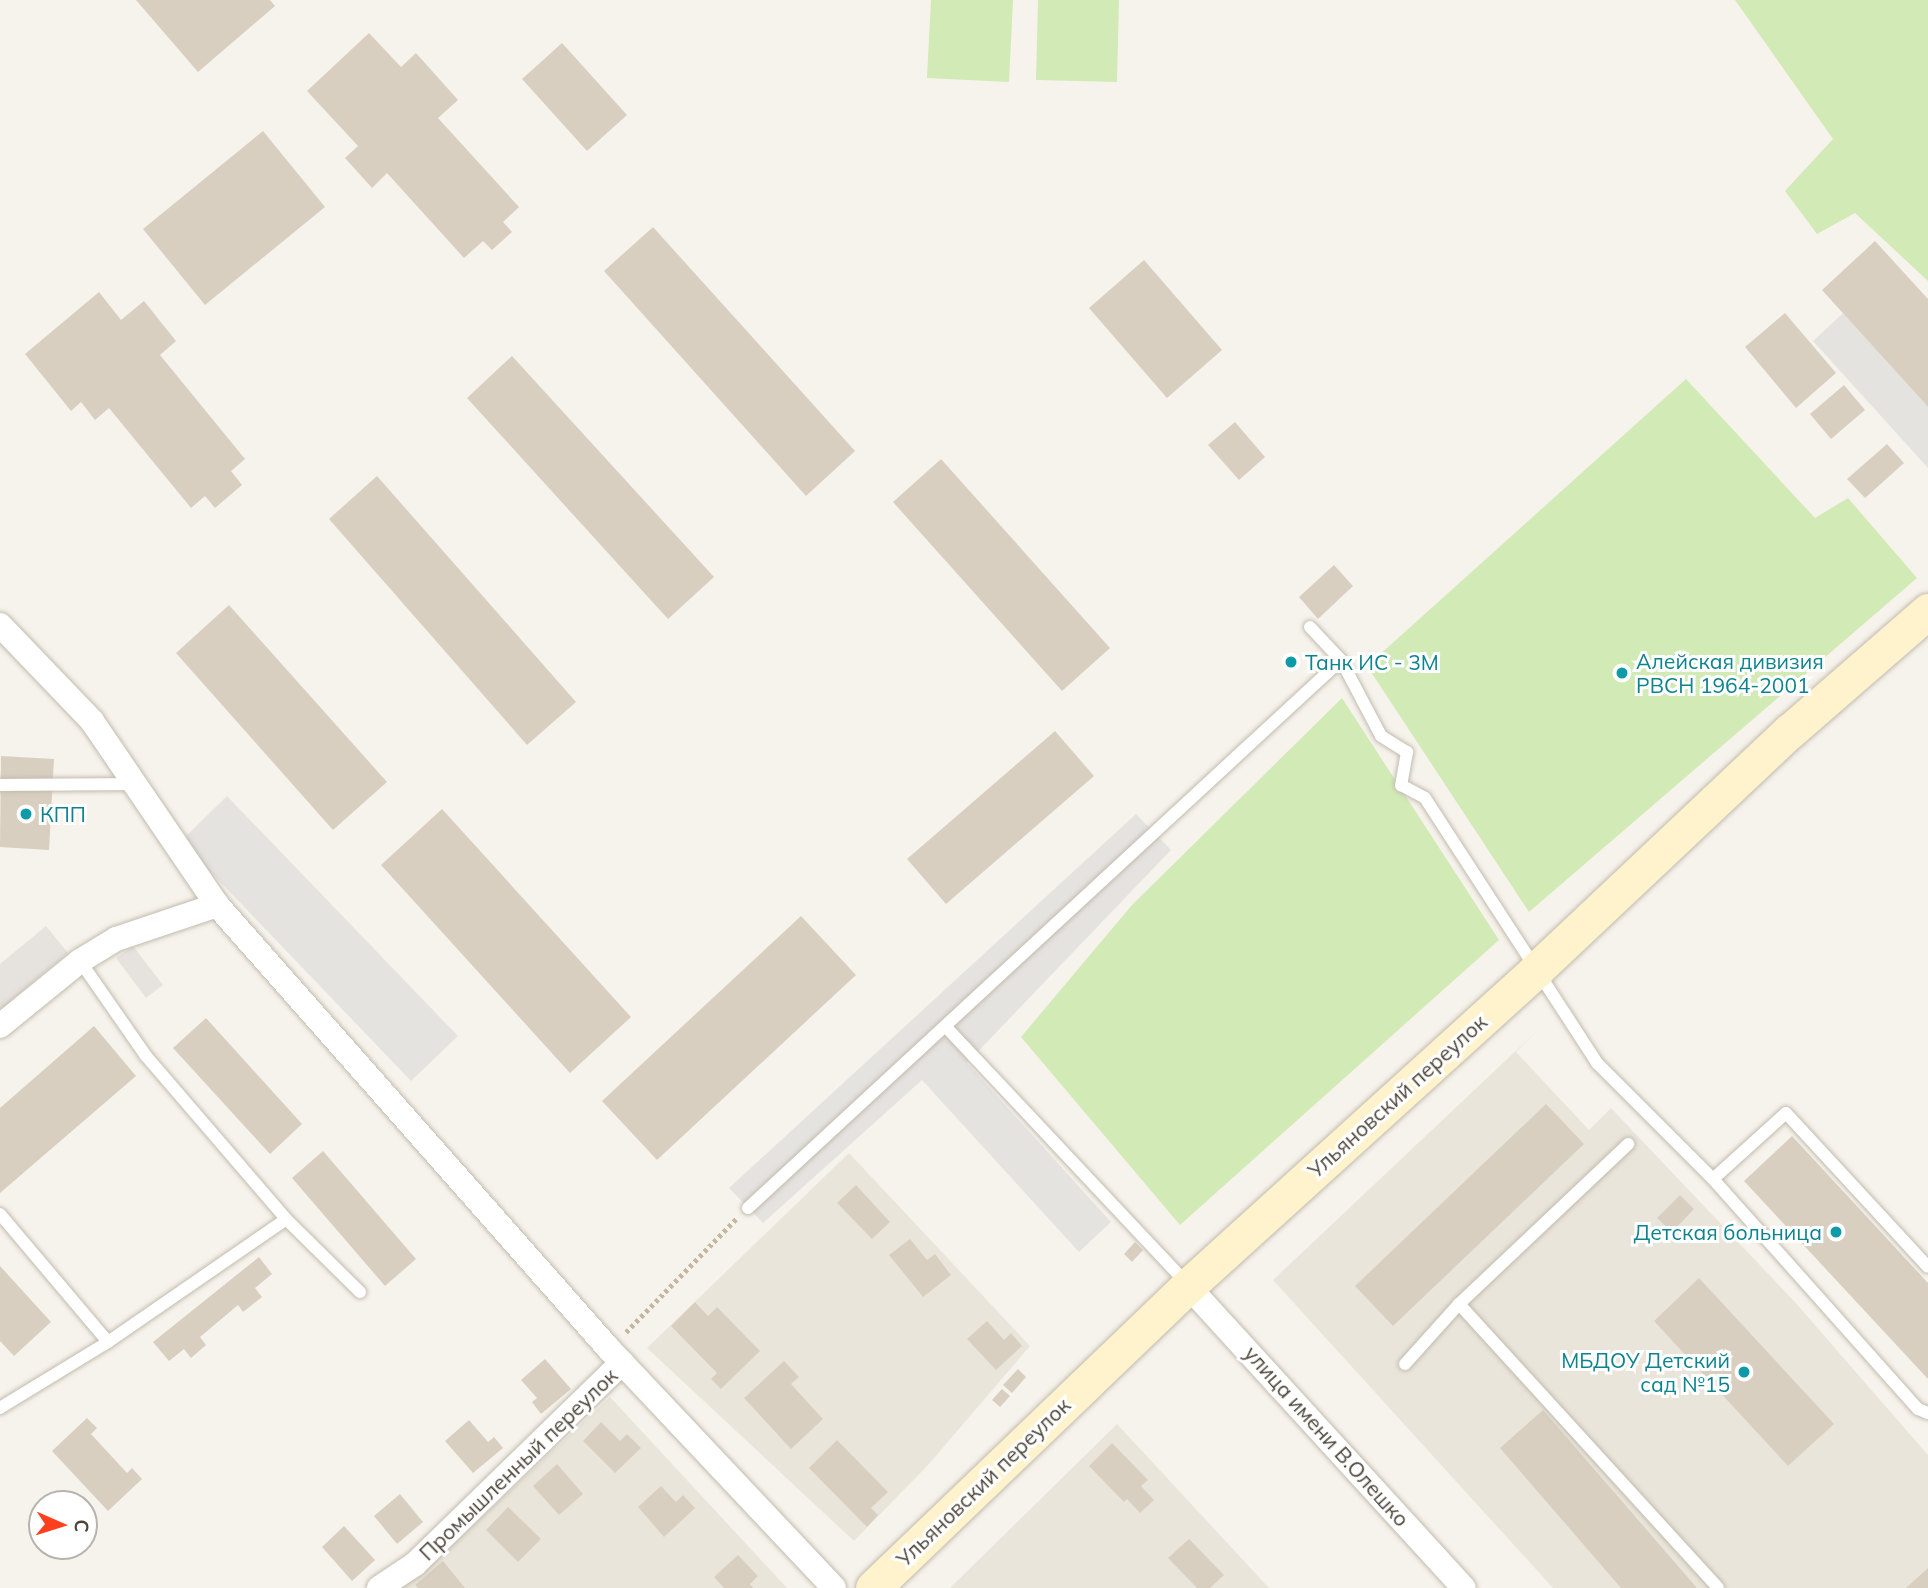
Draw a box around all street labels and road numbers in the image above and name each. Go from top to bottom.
street label: Ульяновский переулок [1302,1009,1492,1183]
street label: улица имени В.Олешко [1239,1341,1415,1531]
street label: Промышленный переулок [414,1363,622,1565]
street label: Ульяновский переулок [891,1392,1075,1572]

